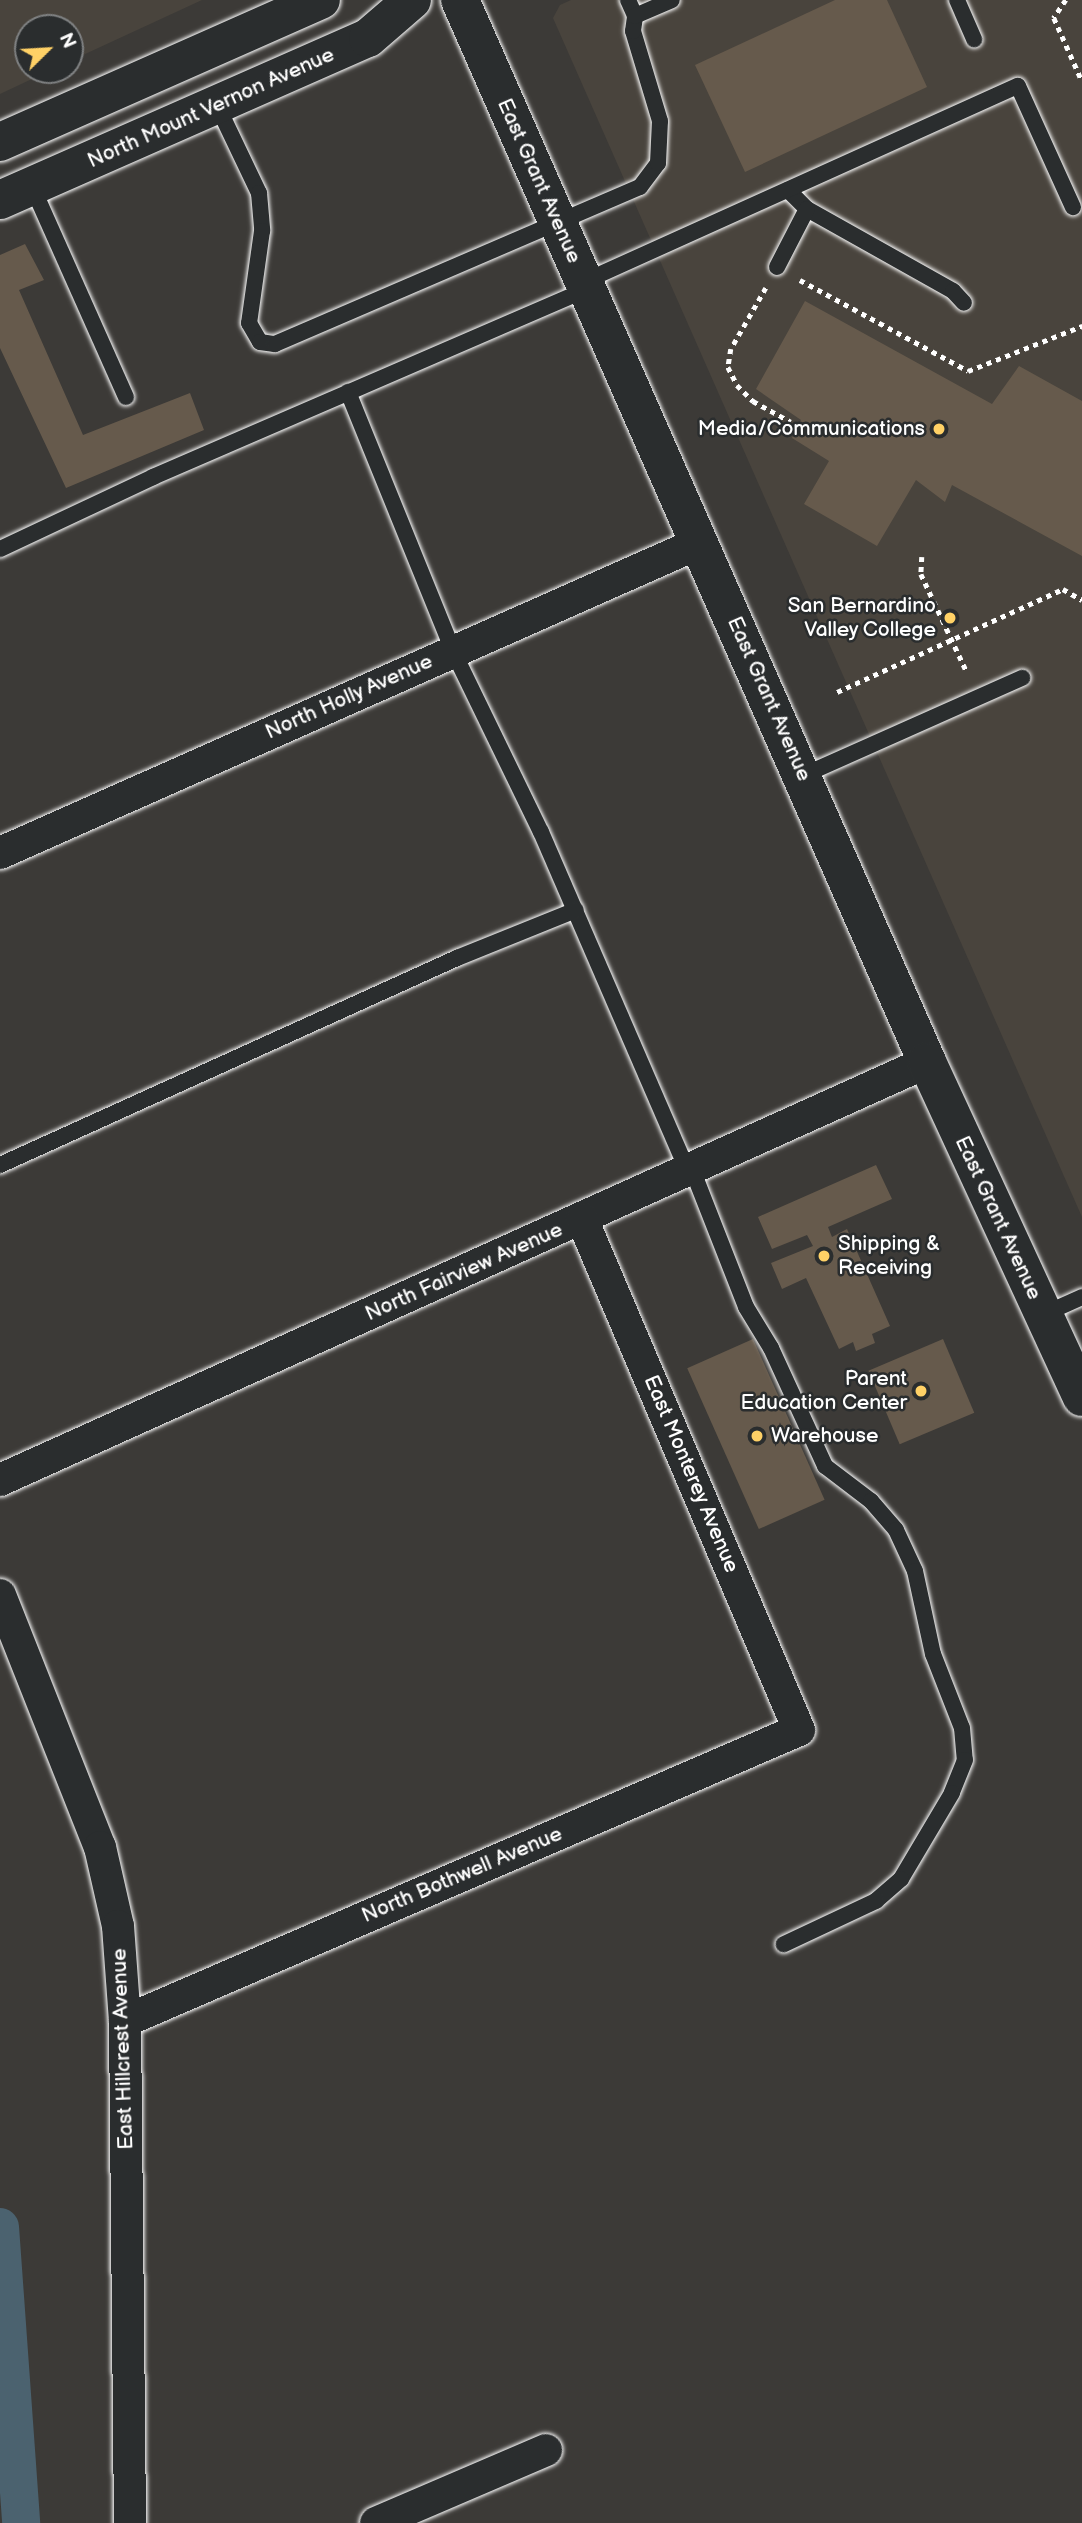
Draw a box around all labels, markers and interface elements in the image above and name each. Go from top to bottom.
north arrow [14,14,84,84]
text: N [53,30,80,52]
street label: North Mount Vernon Avenue [84,42,338,174]
street label: East Grant Avenue [491,95,587,267]
place label: Media/Communications [698,416,925,442]
marker: Media/Communications [931,421,947,437]
place label: San Bernardino Valley College [788,593,936,643]
marker: San Bernardino Valley College [942,610,958,626]
street label: East Grant Avenue [721,613,817,785]
street label: North Holly Avenue [261,649,437,745]
street label: East Grant Avenue [949,1132,1047,1304]
street label: North Fairview Avenue [361,1217,567,1327]
place label: Shipping & Receiving [838,1231,940,1281]
marker: Shipping & Receiving [816,1248,832,1264]
place label: Parent Education Center [740,1366,907,1416]
street label: East Monterey Avenue [638,1371,744,1577]
marker: Parent Education Center [913,1383,929,1399]
place label: Warehouse [771,1423,878,1449]
marker: Warehouse [749,1428,765,1444]
street label: North Bothwell Avenue [358,1821,566,1929]
street label: East Hillcrest Avenue [107,1948,139,2150]

